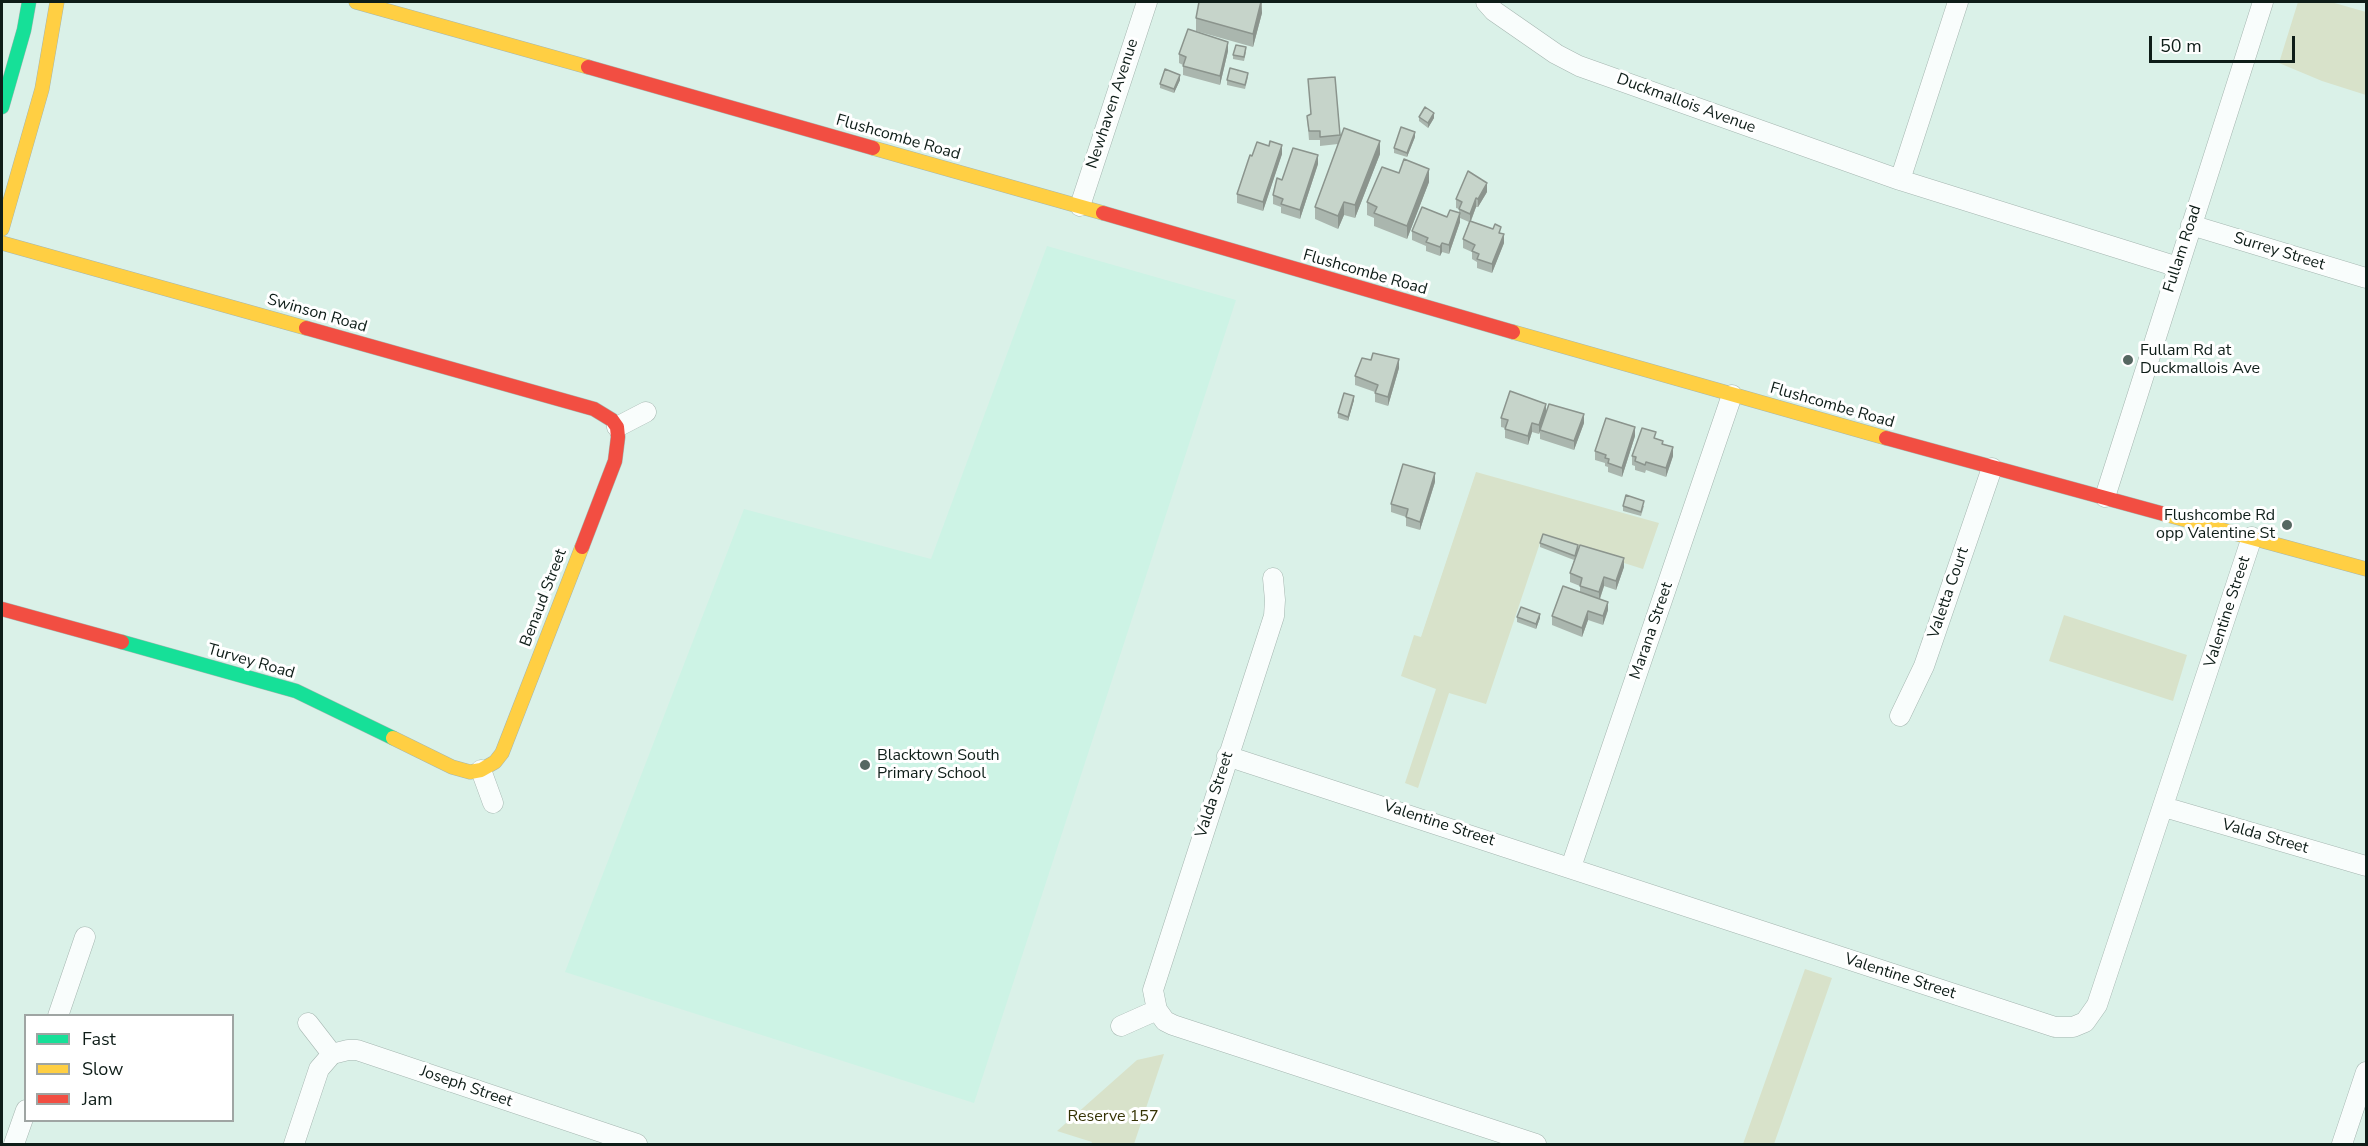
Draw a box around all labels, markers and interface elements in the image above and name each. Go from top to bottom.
scale bar [2152,24,2298,62]
text: 50 m [2160,34,2202,58]
street label: Newhaven Avenue [1083,37,1143,171]
street label: Duckmallois Avenue [1614,70,1758,138]
street label: Flushcombe Road [834,111,962,165]
street label: Fullam Road [2160,203,2206,295]
street label: Surrey Street [2231,229,2327,275]
street label: Flushcombe Road [1301,246,1429,300]
street label: Swinson Road [265,291,369,337]
place label: Fullam Rd at Duckmallois Ave [2140,341,2260,379]
marker: Fullam Rd at Duckmallois Ave [2121,353,2135,367]
street label: Flushcombe Road [1768,379,1896,433]
place label: Flushcombe Rd opp Valentine St [2156,506,2275,544]
marker: Flushcombe Rd opp Valentine St [2280,518,2294,532]
street label: Valetta Court [1924,545,1974,641]
street label: Benaud Street [517,546,571,650]
street label: Valentine Street [2201,554,2255,670]
street label: Marana Street [1626,580,1678,682]
street label: Turvey Road [205,640,297,684]
place label: Blacktown South Primary School [877,746,1000,784]
street label: Valda Street [1192,750,1238,840]
marker: Blacktown South Primary School [858,758,872,772]
street label: Valentine Street [1381,797,1497,851]
street label: Valda Street [2220,816,2310,858]
street label: Valentine Street [1842,950,1958,1004]
legend [24,1014,234,1122]
text: Fast [82,1027,116,1051]
text: Slow [82,1057,123,1081]
street label: Joseph Street [417,1062,515,1112]
text: Jam [82,1087,113,1111]
park label: Reserve 157 [1068,1107,1158,1127]

